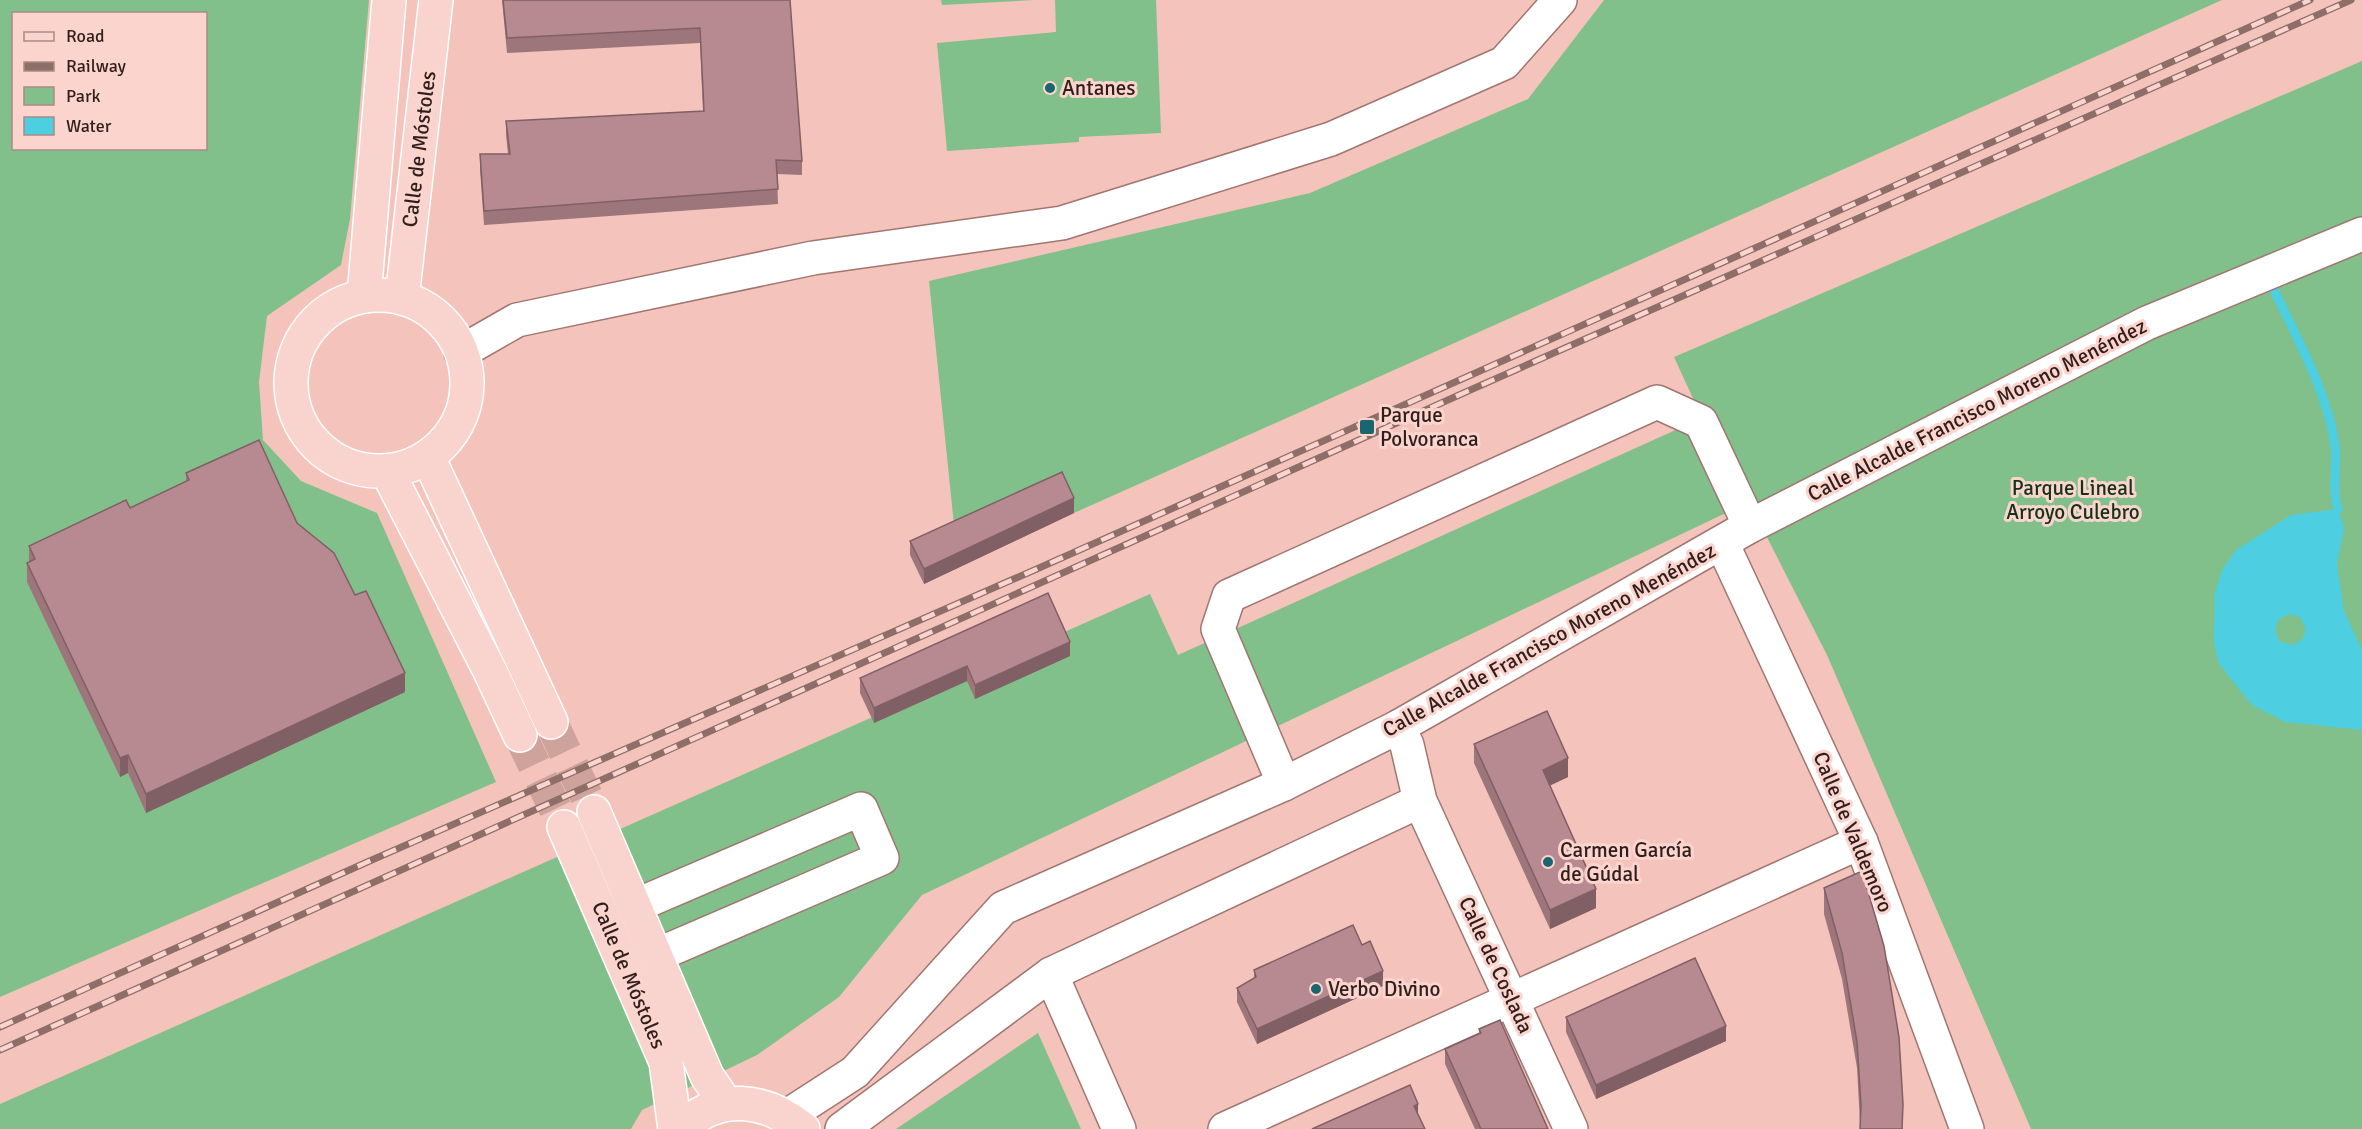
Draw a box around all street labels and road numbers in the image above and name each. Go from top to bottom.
street label: Calle de Móstoles [397,69,441,229]
street label: Calle Alcalde Francisco Moreno Menéndez [1803,313,2151,507]
street label: Calle Alcalde Francisco Moreno Menéndez [1378,537,1720,743]
street label: Calle de Valdemoro [1807,748,1899,916]
street label: Calle de Coslada [1453,893,1539,1037]
street label: Calle de Móstoles [586,898,672,1052]

